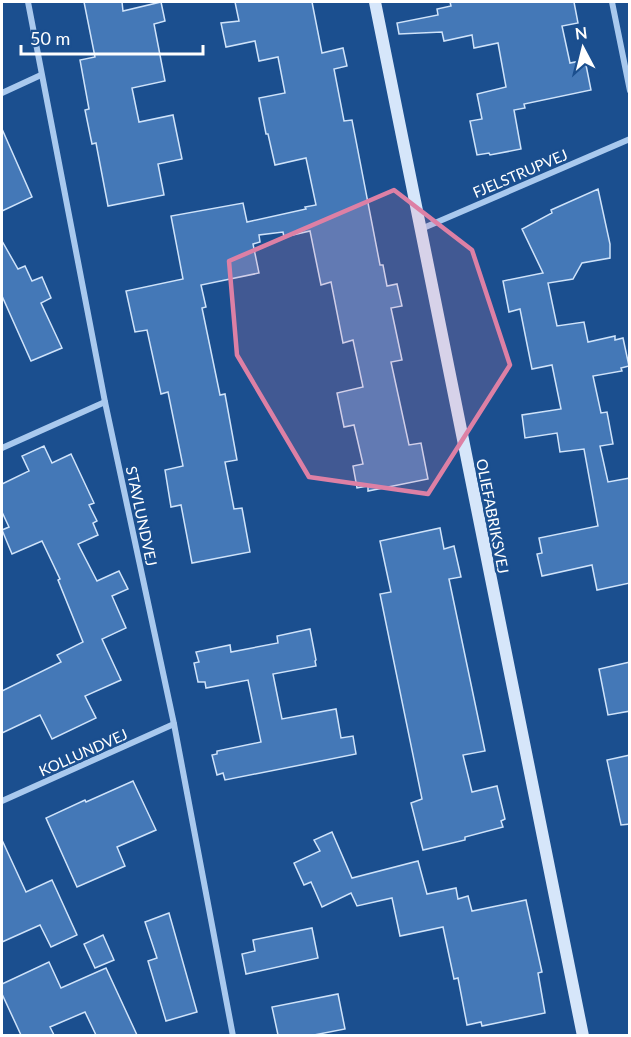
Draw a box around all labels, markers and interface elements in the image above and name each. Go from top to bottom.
scale bar [21,18,202,56]
north arrow [553,18,613,78]
text: N [574,22,588,43]
text: 50 m [30,27,70,49]
street label: FJELSTRUPVEJ [470,145,570,201]
street label: OLIEFABRIKSVEJ [473,457,513,575]
street label: STAVLUNDVEJ [123,464,161,568]
street label: KOLLUNDVEJ [36,724,130,780]

